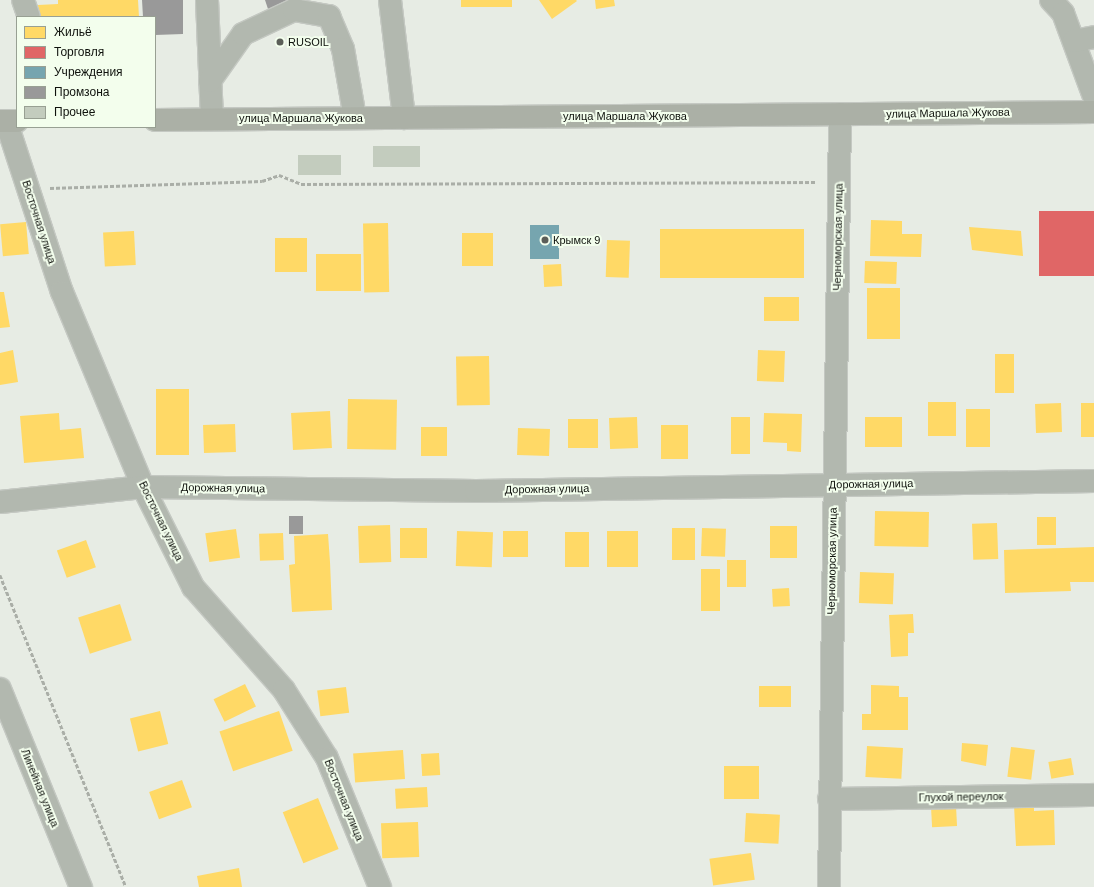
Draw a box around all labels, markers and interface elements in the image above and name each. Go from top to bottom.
legend [16,16,156,128]
text: Жильё [54,25,92,39]
place label: RUSOIL [288,35,329,49]
marker: RUSOIL [275,37,285,47]
text: Торговля [54,45,104,59]
text: Учреждения [54,65,123,79]
text: Промзона [54,85,109,99]
text: Прочее [54,105,95,119]
street label: улица Маршала Жукова [886,105,1010,121]
street label: улица Маршала Жукова [563,109,687,123]
street label: улица Маршала Жукова [239,111,363,125]
street label: Восточная улица [19,179,59,265]
street label: Черноморская улица [830,183,846,291]
place label: Крымск 9 [553,233,600,247]
marker: Крымск 9 [540,235,550,245]
street label: Дорожная улица [829,477,913,491]
street label: Восточная улица [136,479,186,563]
street label: Дорожная улица [181,481,265,495]
street label: Дорожная улица [505,482,589,496]
street label: Черноморская улица [824,507,840,615]
street label: Линейная улица [18,747,62,829]
street label: Восточная улица [322,757,366,843]
street label: Глухой переулок [918,790,1004,804]

